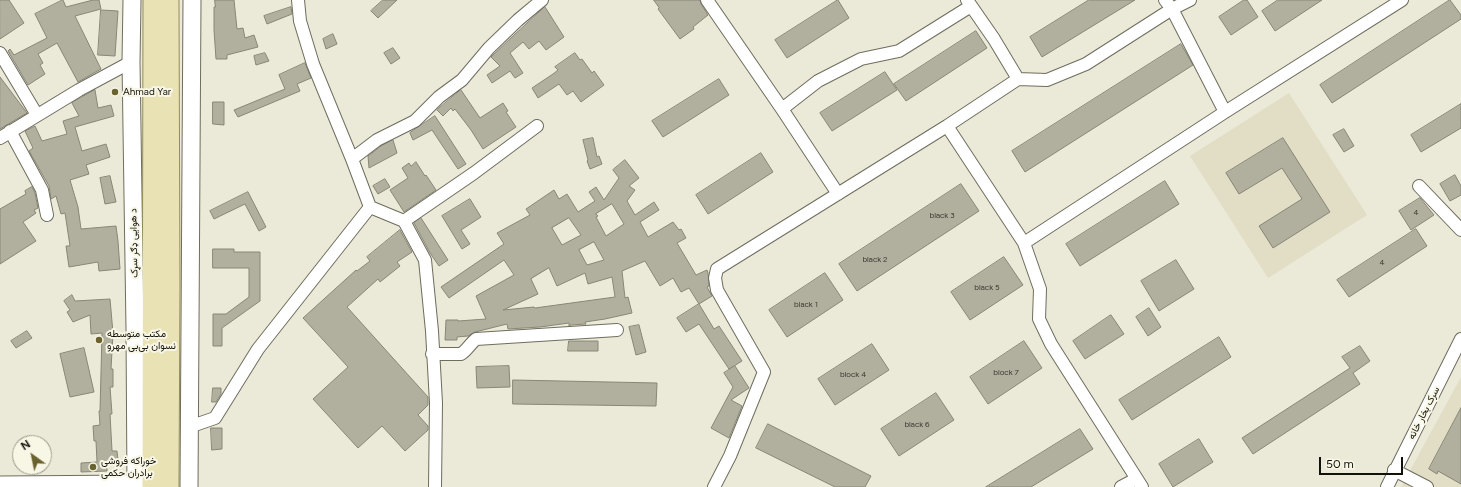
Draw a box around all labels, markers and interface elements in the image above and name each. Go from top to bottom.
place label: Ahmad Yar [123,86,171,98]
marker: Ahmad Yar [110,87,120,97]
street label: د هوایی ډګر سړک [127,208,141,278]
house number: 4 [1414,208,1418,218]
house number: black 3 [929,211,955,221]
house number: black 2 [862,255,888,265]
house number: 4 [1380,258,1384,268]
house number: black 5 [974,283,1000,293]
house number: black 1 [794,300,818,310]
place label: مکتب متوسطه نسوان بی‌بی مهرو [107,328,176,352]
marker: مکتب متوسطه نسوان بی‌بی مهرو [94,335,104,345]
house number: block 7 [993,368,1019,378]
house number: block 4 [840,370,866,380]
street label: سرک بخار خانه [1406,385,1442,441]
house number: black 6 [904,420,930,430]
north arrow [12,435,52,475]
text: N [19,438,33,453]
scale bar [1321,449,1405,475]
place label: خوراکه فروشی برادران حکمی [101,455,156,478]
text: 50 m [1326,457,1354,471]
marker: خوراکه فروشی برادران حکمی [88,462,98,472]

